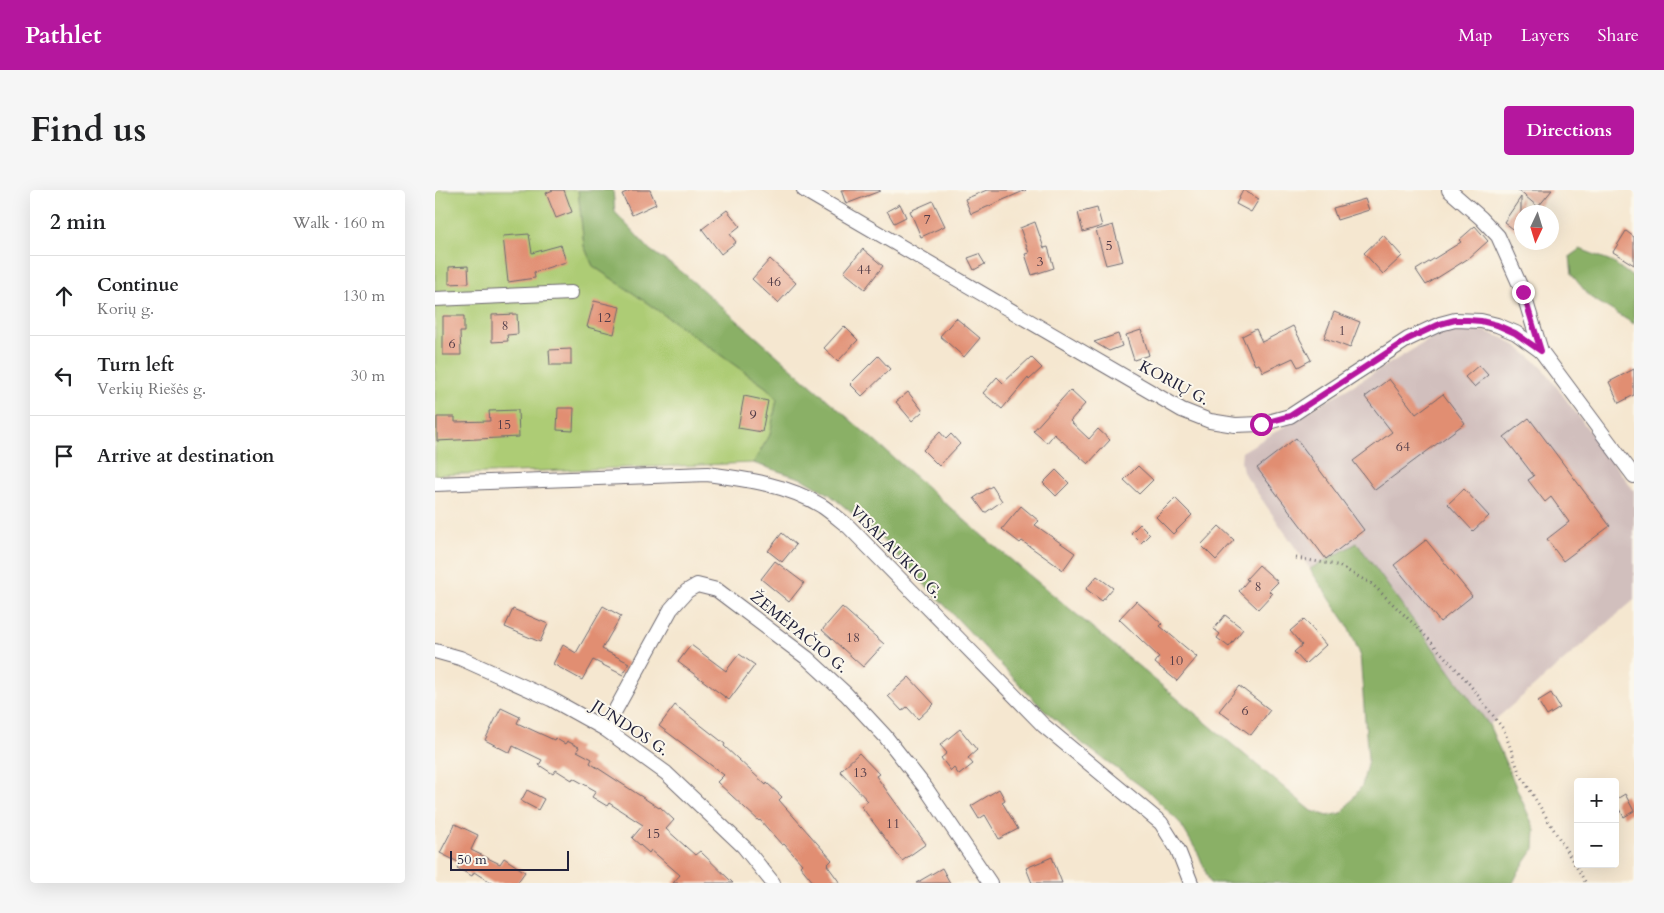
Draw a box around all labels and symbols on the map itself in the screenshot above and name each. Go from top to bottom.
north arrow [1514,205,1559,250]
house number: 7 [923,210,931,229]
house number: 5 [1105,236,1113,255]
house number: 3 [1036,252,1044,271]
house number: 44 [857,260,871,279]
house number: 46 [767,272,781,291]
route end [1512,281,1535,304]
house number: 12 [597,308,611,327]
house number: 8 [501,316,509,335]
house number: 1 [1338,321,1346,340]
house number: 6 [448,334,456,353]
street label: KORIŲ G. [1135,355,1213,411]
house number: 9 [749,405,757,424]
route start [1250,413,1273,436]
house number: 15 [497,415,511,434]
house number: 64 [1396,437,1410,456]
street label: VISALAUKIO G. [845,501,947,603]
house number: 8 [1254,577,1262,596]
street label: ŽEMĖPAČIO G. [746,586,852,678]
house number: 18 [846,628,860,647]
house number: 10 [1169,651,1183,670]
street label: JUNDOS G. [585,694,673,761]
house number: 6 [1241,701,1249,720]
house number: 13 [853,763,867,782]
house number: 11 [886,814,900,833]
house number: 15 [646,824,660,843]
scale bar [450,848,569,871]

